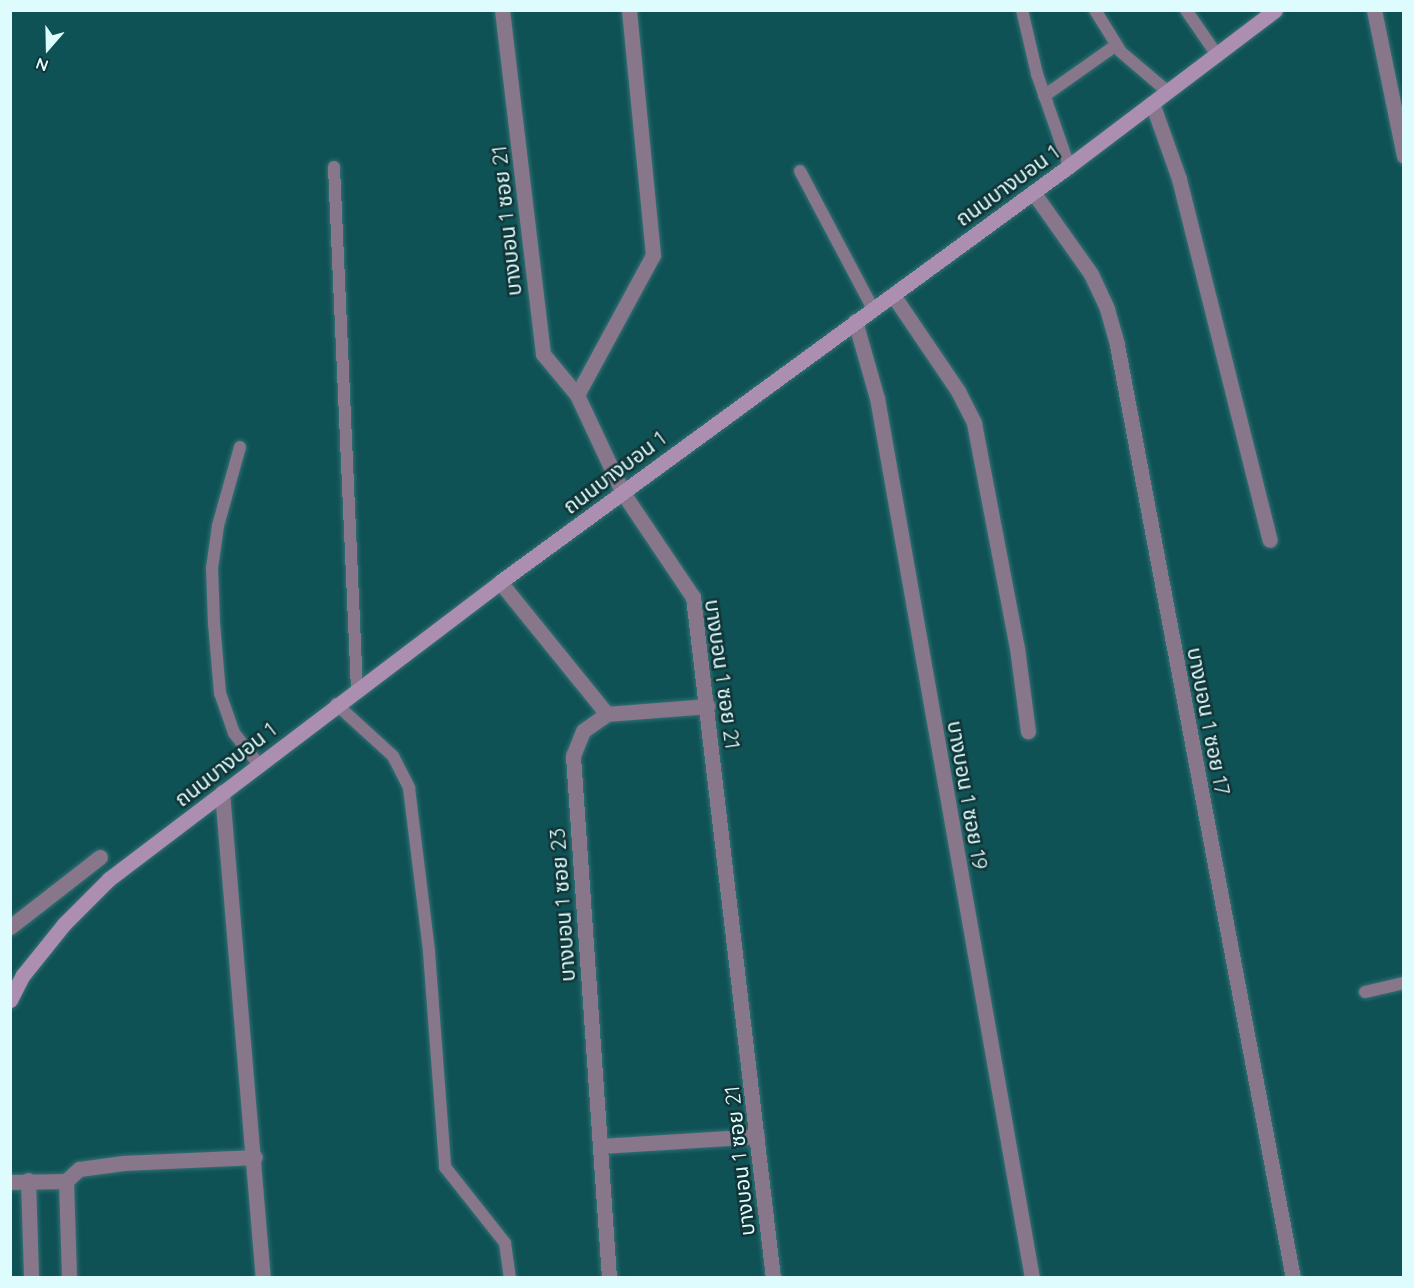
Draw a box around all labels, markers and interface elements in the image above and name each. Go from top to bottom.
north arrow [18,18,78,78]
text: N [33,54,51,76]
street label: ถนนบางบอน 1 [950,139,1064,231]
street label: บางบอน 1 ซอย 21 [486,145,526,297]
street label: ถนนบางบอน 1 [558,425,670,519]
street label: บางบอน 1 ซอย 21 [700,598,746,750]
street label: บางบอน 1 ซอย 17 [1182,645,1236,797]
street label: ถนนบางบอน 1 [169,717,281,811]
street label: บางบอน 1 ซอย 19 [943,719,993,871]
street label: บางบอน 1 ซอย 23 [544,827,580,983]
street label: บางบอน 1 ซอย 21 [719,1085,759,1237]

